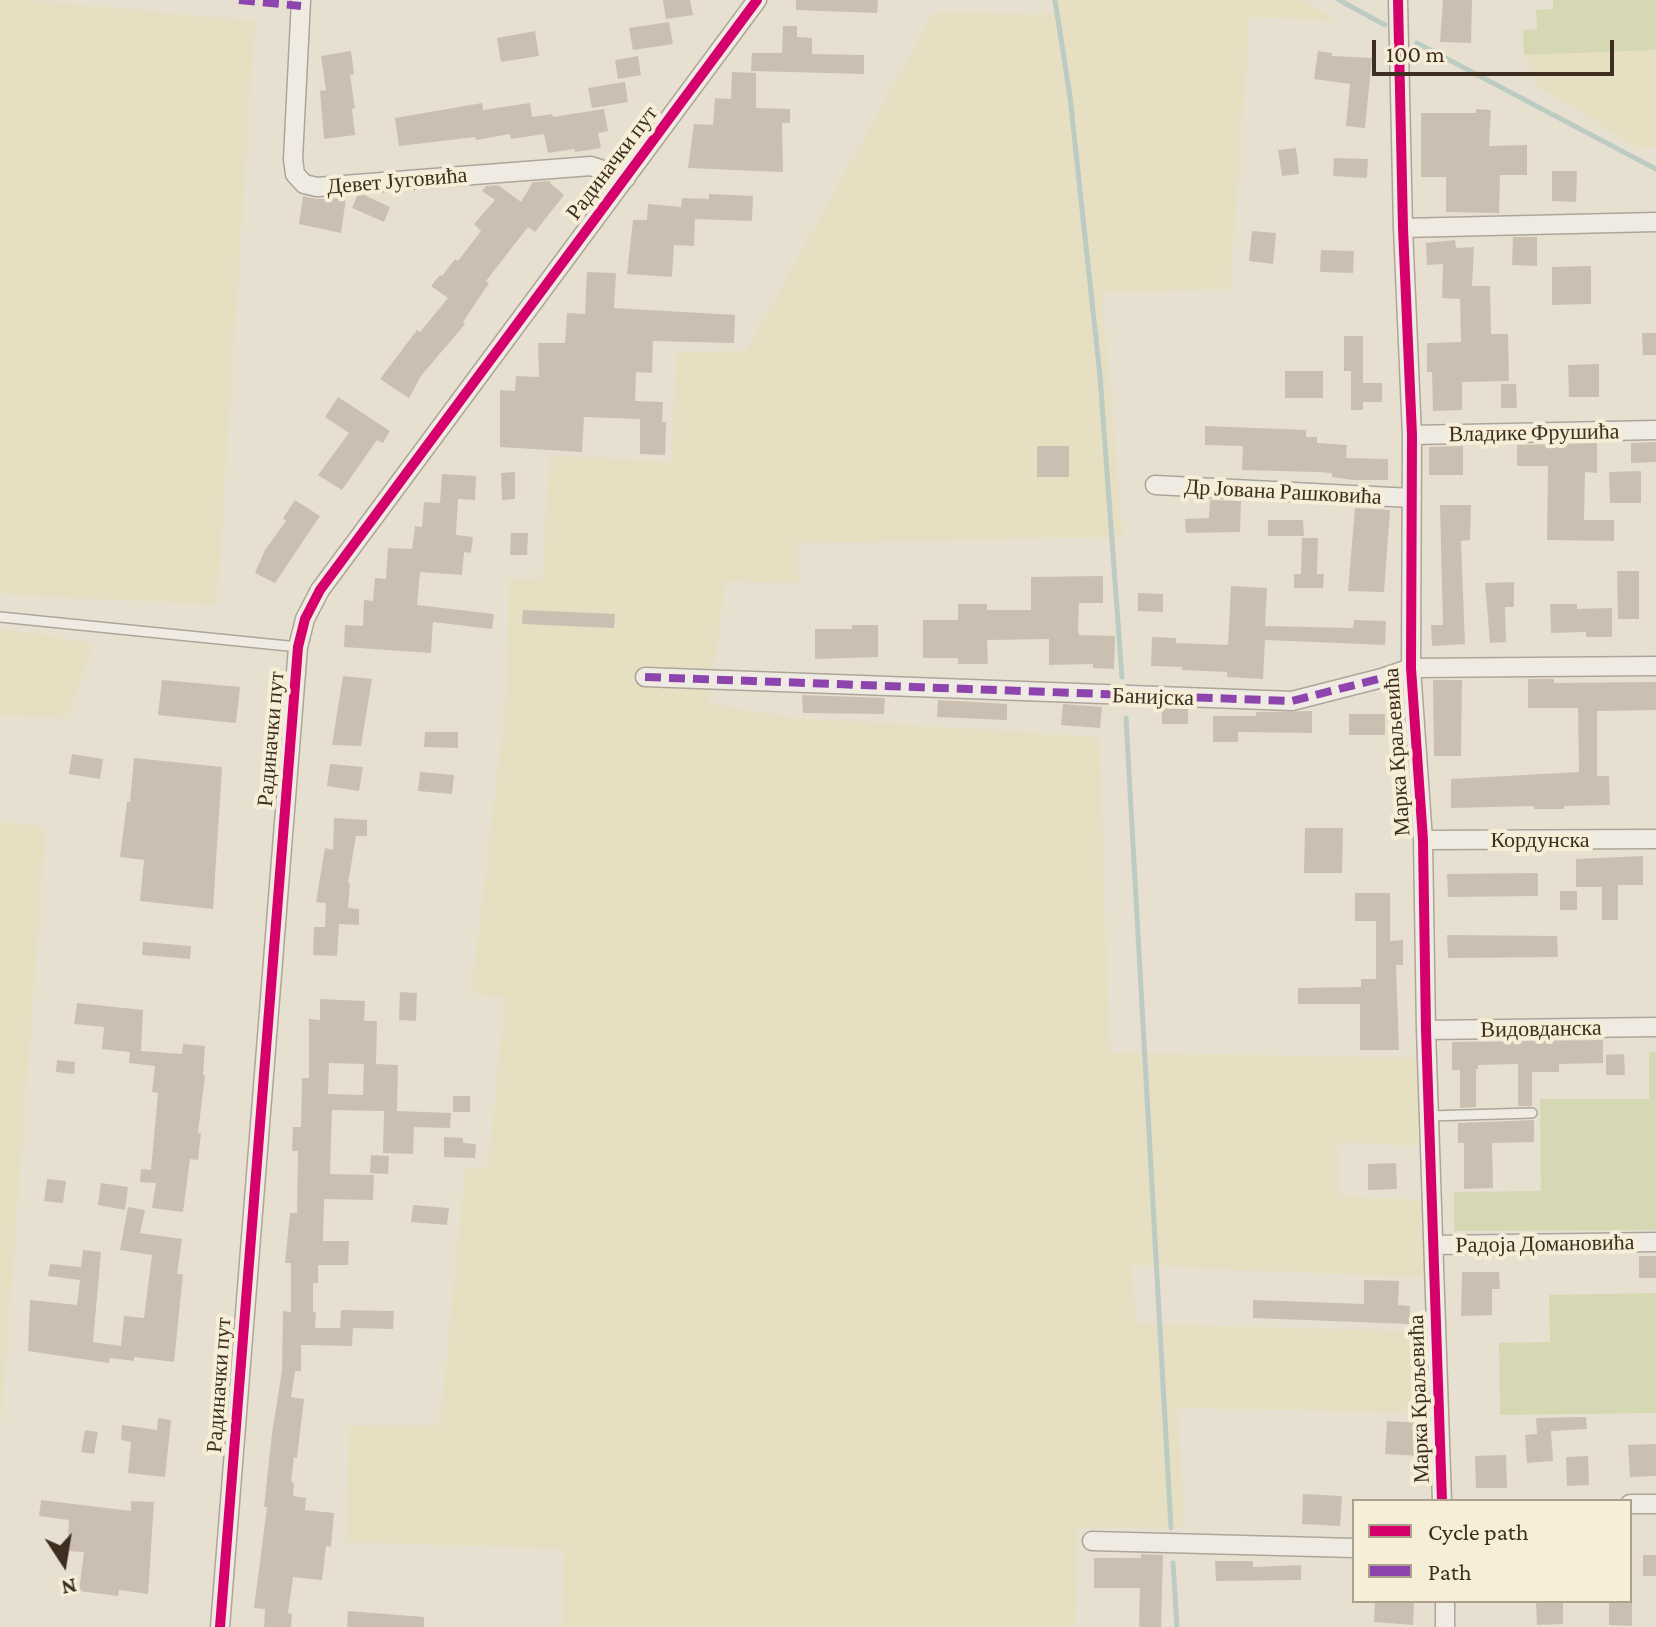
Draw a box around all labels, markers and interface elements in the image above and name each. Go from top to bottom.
scale bar [1376,24,1618,74]
text: 100 m [1386,40,1445,67]
street label: Радиначки пут [561,101,663,225]
street label: Девет Југовића [326,162,468,200]
street label: Владике Фрушића [1448,418,1620,448]
street label: Др Јована Рашковића [1184,474,1382,510]
street label: Марка Краљевића [1378,667,1416,837]
street label: Радиначки пут [252,670,290,808]
street label: Банијска [1112,682,1194,712]
street label: Кордунска [1490,827,1590,853]
street label: Видовданска [1480,1015,1602,1043]
street label: Радоја Домановића [1455,1229,1635,1259]
street label: Марка Краљевића [1403,1314,1435,1484]
street label: Радиначки пут [201,1316,237,1454]
legend [1352,1499,1632,1603]
text: Cycle path [1428,1518,1529,1545]
north arrow [24,1523,104,1603]
text: Path [1428,1558,1472,1585]
text: N [59,1573,79,1601]

